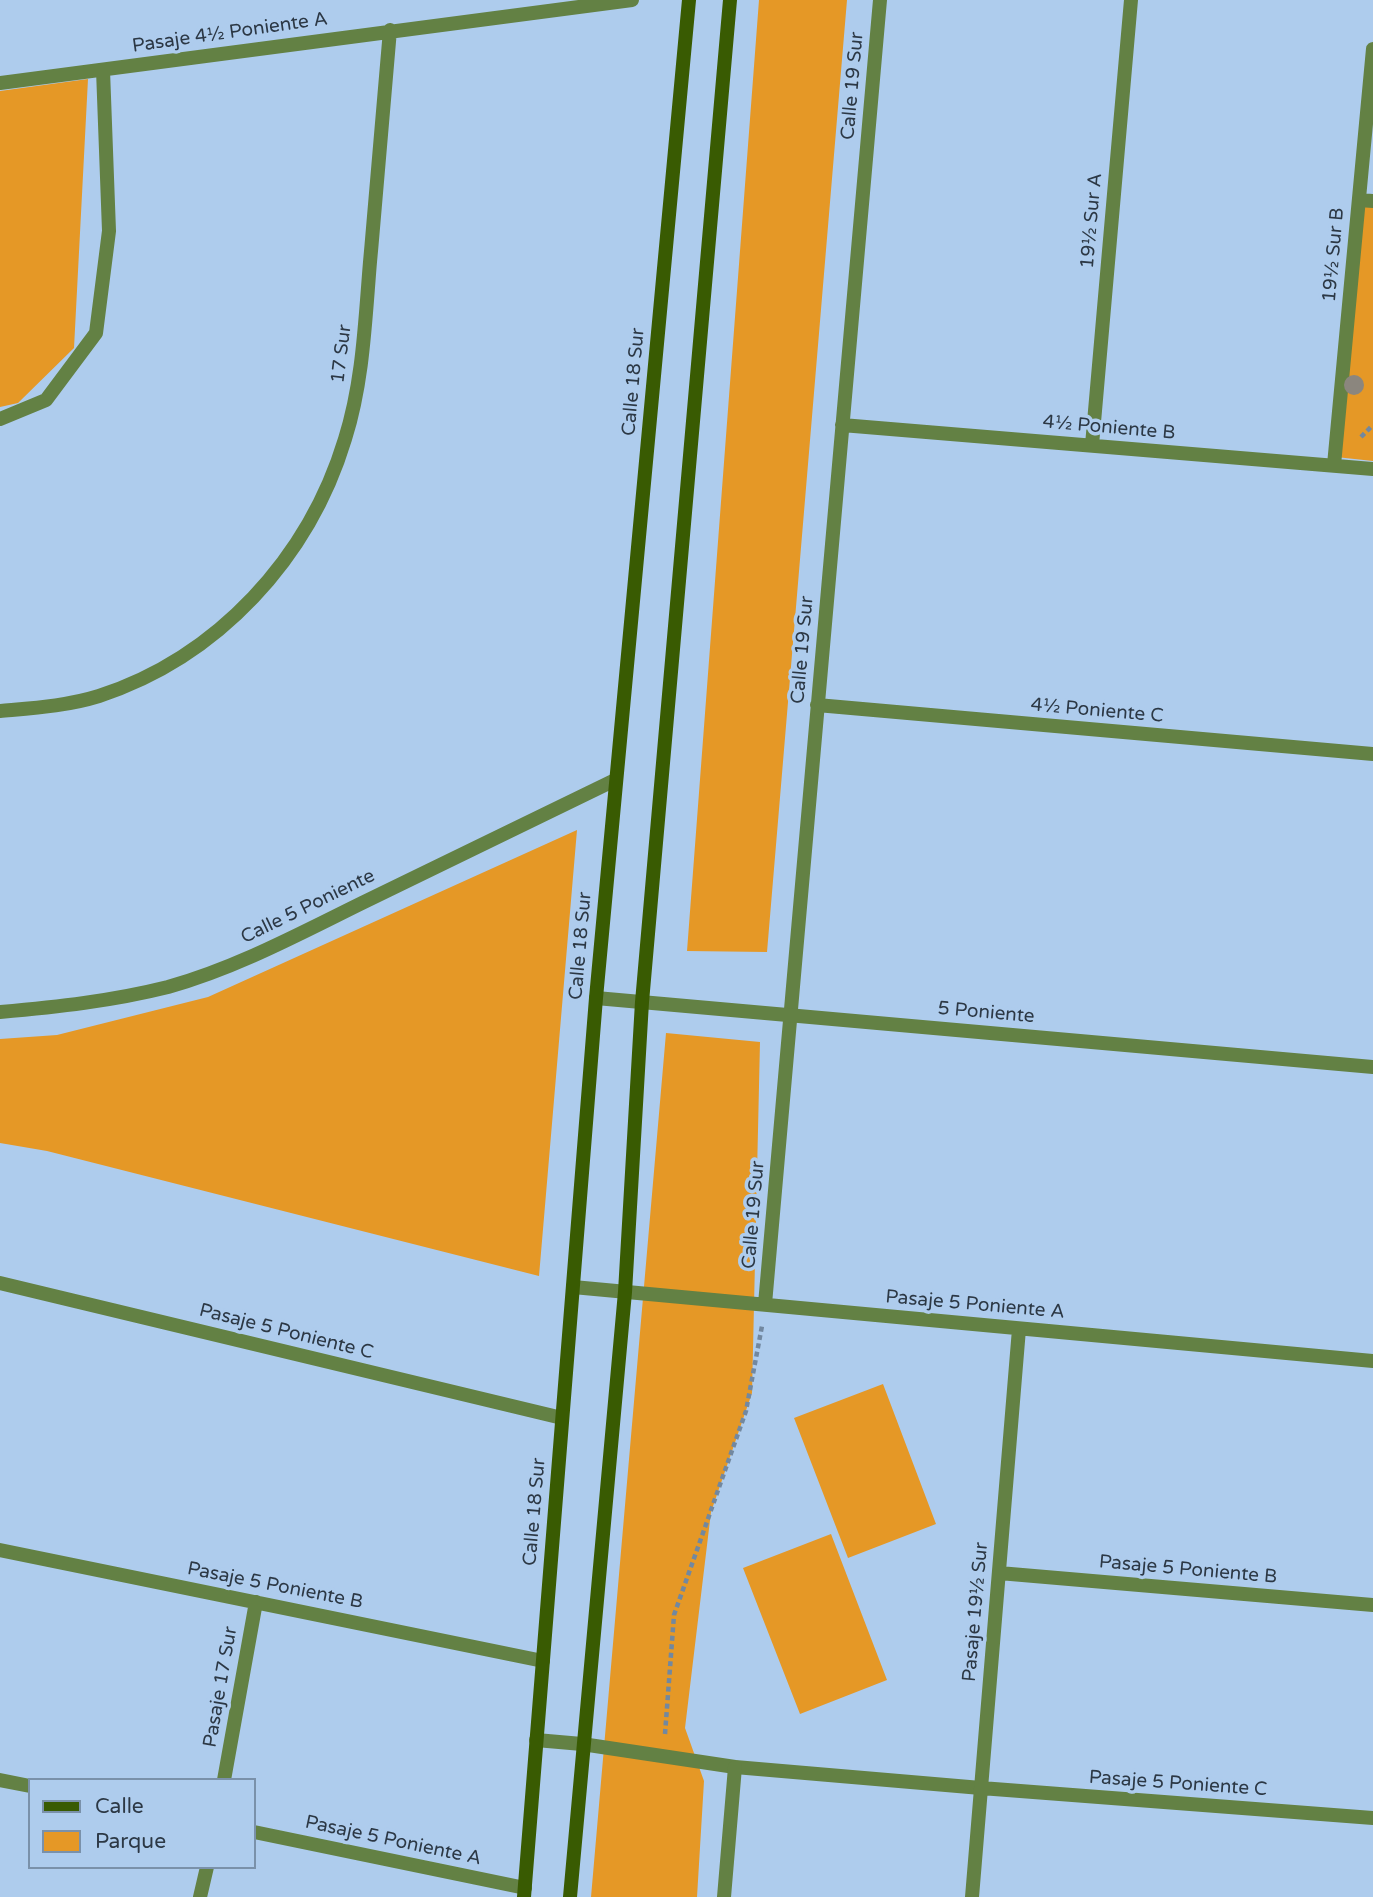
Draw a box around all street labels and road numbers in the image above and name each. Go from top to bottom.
street label: Pasaje 4½ Poniente A [131,8,329,58]
street label: Calle 19 Sur [837,31,869,141]
street label: 19½ Sur A [1076,172,1108,270]
street label: 19½ Sur B [1319,207,1349,303]
street label: 17 Sur [327,323,357,385]
street label: Calle 18 Sur [618,327,650,437]
street label: 4½ Poniente B [1042,411,1176,445]
street label: Calle 19 Sur [787,595,819,705]
street label: 4½ Poniente C [1030,694,1164,728]
street label: Calle 5 Poniente [237,865,379,949]
street label: Calle 18 Sur [565,891,597,1001]
street label: 5 Poniente [937,997,1035,1029]
street label: Calle 19 Sur [738,1160,770,1270]
street label: Pasaje 5 Poniente A [885,1286,1065,1324]
street label: Pasaje 5 Poniente C [197,1299,375,1365]
street label: Calle 18 Sur [519,1457,551,1567]
street label: Pasaje 19½ Sur [959,1541,993,1683]
street label: Pasaje 5 Poniente B [1098,1551,1278,1589]
street label: Pasaje 5 Poniente B [185,1558,365,1614]
street label: Pasaje 17 Sur [199,1625,243,1749]
street label: Pasaje 5 Poniente C [1088,1766,1268,1802]
street label: Pasaje 5 Poniente A [303,1811,483,1871]

